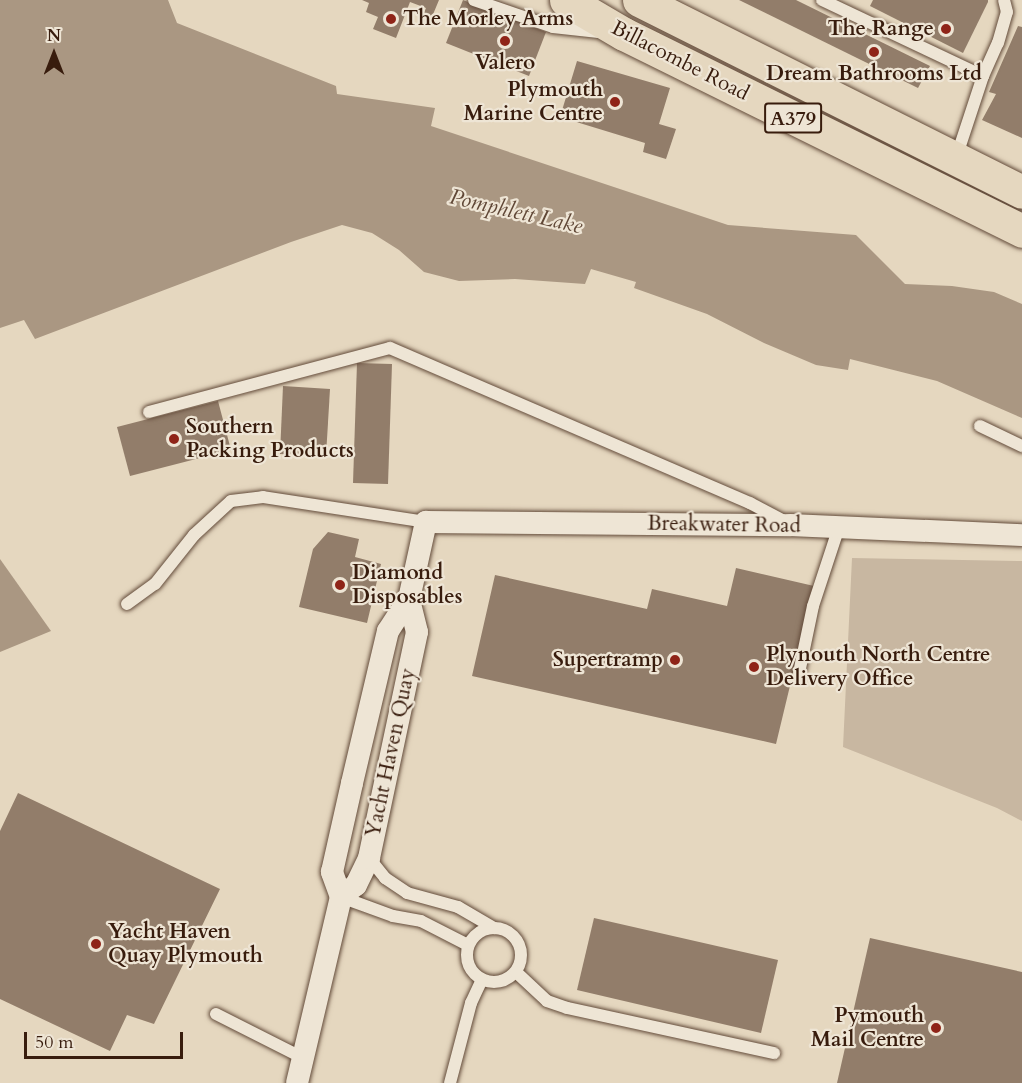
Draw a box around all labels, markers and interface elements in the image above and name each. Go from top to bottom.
place label: The Morley Arms [403,6,573,32]
marker: The Morley Arms [384,12,398,26]
street label: Billacombe Road [607,15,753,107]
place label: The Range [828,16,934,42]
marker: The Range [939,22,953,36]
north arrow [24,24,84,84]
text: N [47,25,61,47]
marker: Valero [498,34,512,48]
marker: Dream Bathrooms Ltd [867,45,881,59]
place label: Valero [475,50,535,76]
place label: Dream Bathrooms Ltd [766,61,982,87]
place label: Plymouth Marine Centre [463,77,603,127]
marker: Plymouth Marine Centre [608,95,622,109]
road number: A379 [763,101,823,135]
water label: Pomphlett Lake [447,184,585,240]
place label: Southern Packing Products [186,414,354,464]
marker: Southern Packing Products [167,432,181,446]
street label: Breakwater Road [647,511,801,539]
place label: Diamond Disposables [352,560,462,610]
marker: Diamond Disposables [333,578,347,592]
place label: Plynouth North Centre Delivery Office [766,642,991,692]
place label: Supertramp [553,647,663,673]
marker: Supertramp [668,653,682,667]
marker: Plynouth North Centre Delivery Office [747,660,761,674]
street label: Yacht Haven Quay [361,666,421,840]
place label: Yacht Haven Quay Plymouth [108,919,263,969]
marker: Yacht Haven Quay Plymouth [89,937,103,951]
place label: Pymouth Mail Centre [811,1003,924,1053]
scale bar [27,1020,186,1058]
marker: Pymouth Mail Centre [929,1021,943,1035]
text: 50 m [35,1030,74,1055]

